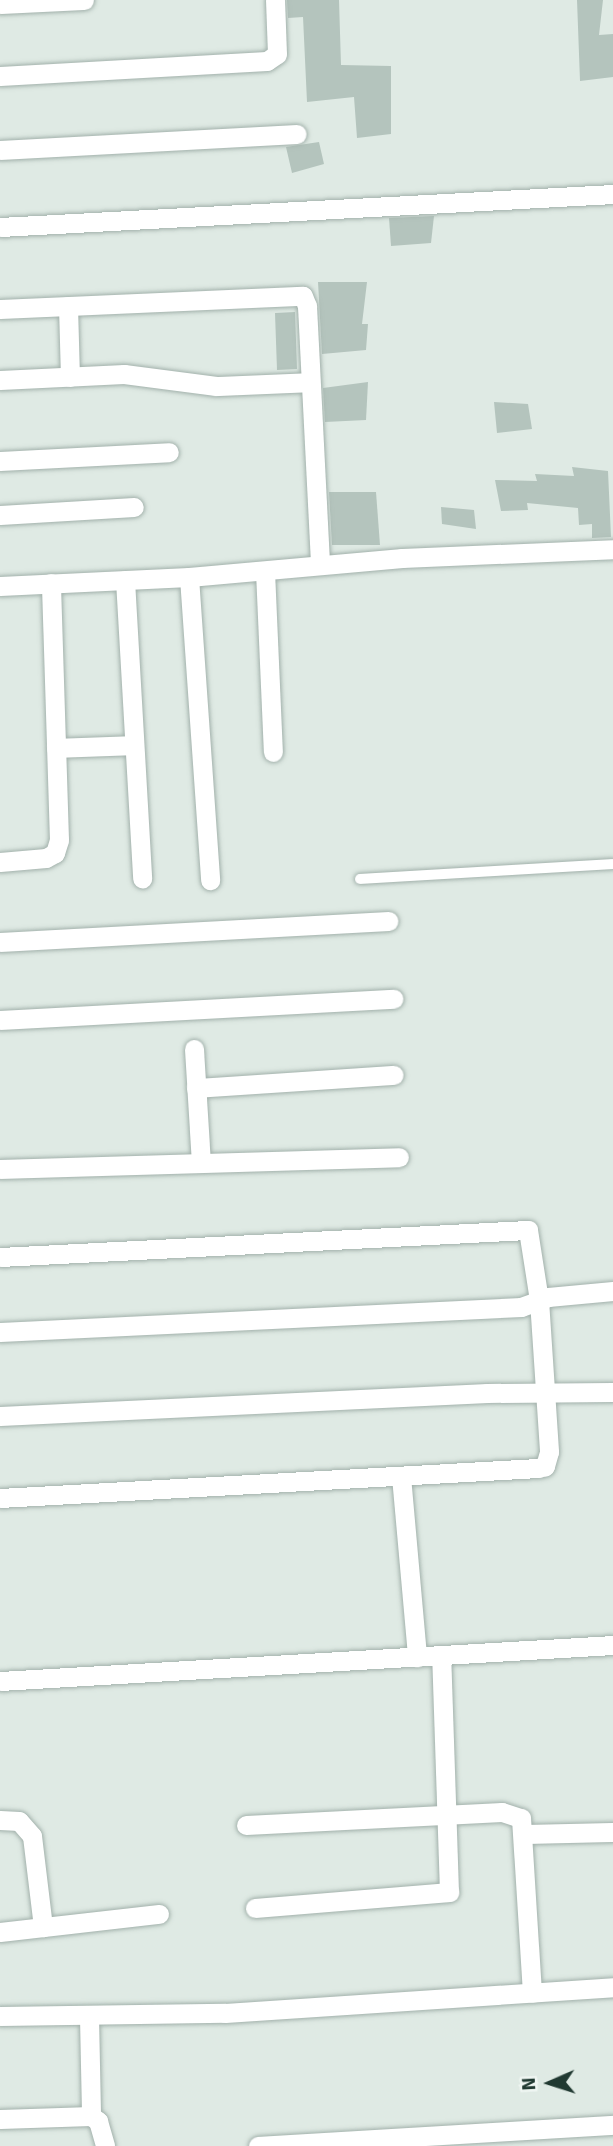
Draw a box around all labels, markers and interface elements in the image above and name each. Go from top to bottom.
north arrow [515,2048,585,2118]
text: N [517,2077,541,2091]

